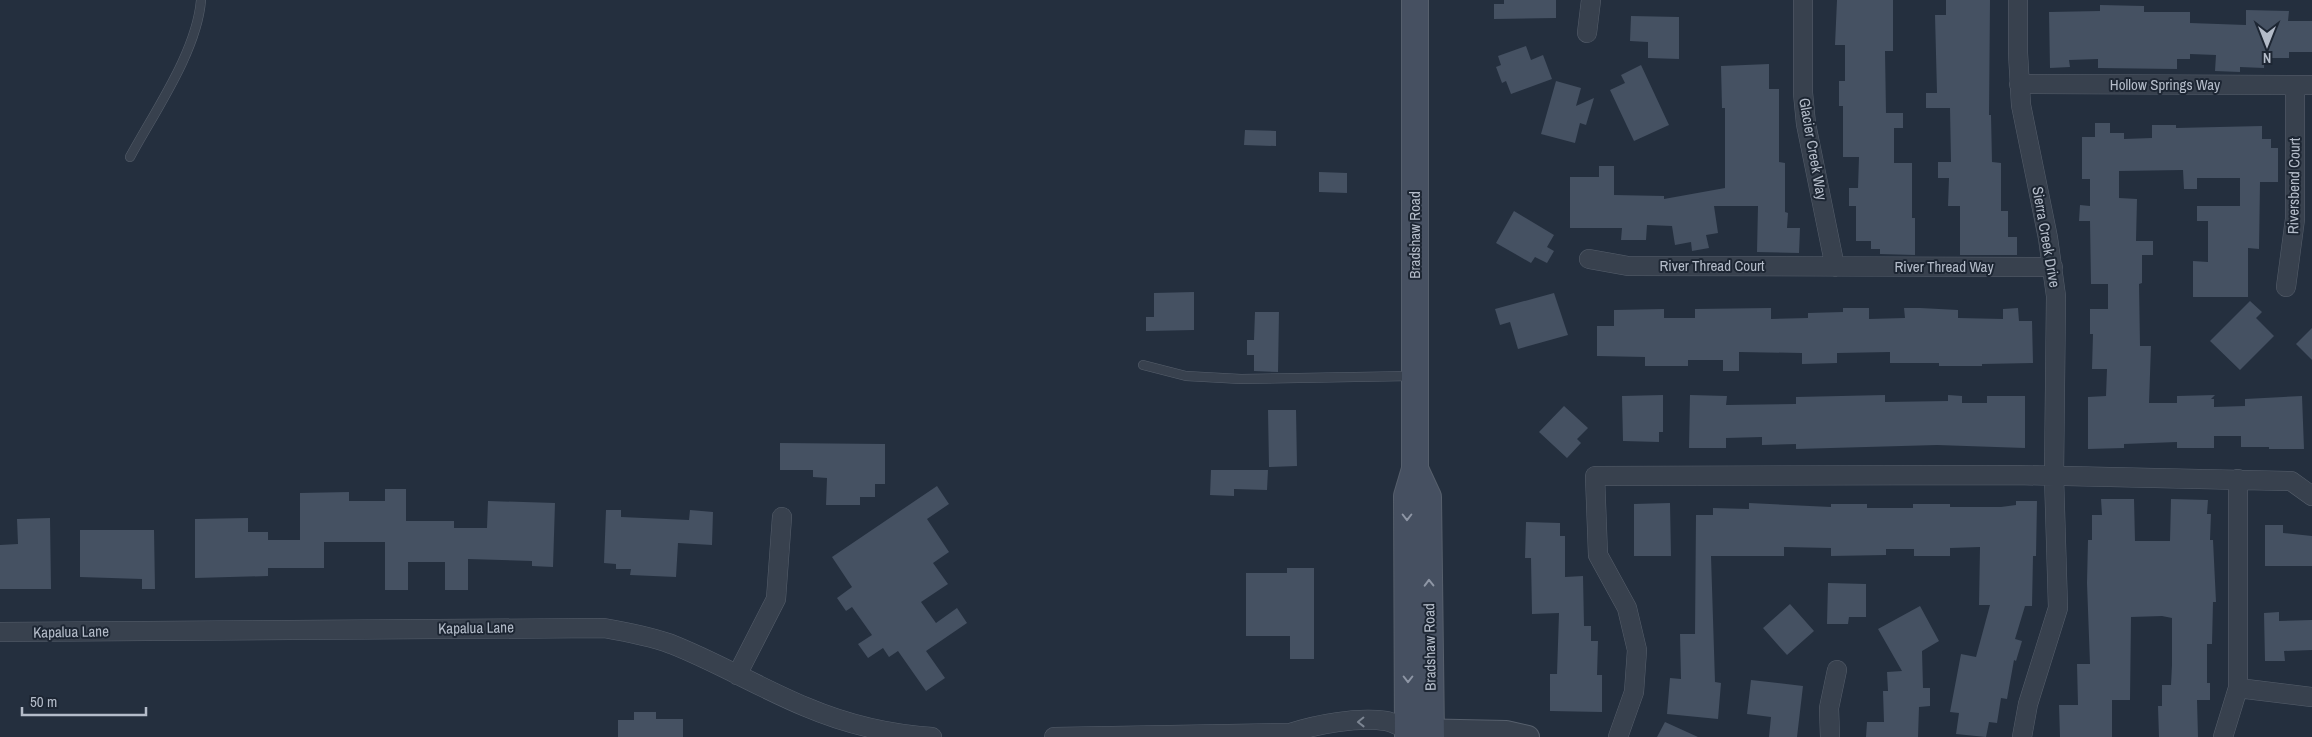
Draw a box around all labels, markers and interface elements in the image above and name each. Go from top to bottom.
north arrow [2242,20,2292,70]
text: N [2263,49,2271,67]
street label: Hollow Springs Way [2110,74,2221,95]
street label: Glacier Creek Way [1794,96,1833,203]
street label: Riversbend Court [2282,137,2305,234]
street label: Sierra Creek Drive [2027,185,2066,289]
street label: Bradshaw Road [1404,191,1425,279]
street label: River Thread Court [1659,255,1765,276]
street label: River Thread Way [1894,256,1994,277]
one-way arrow [1402,514,1412,521]
one-way arrow [1424,579,1434,587]
street label: Bradshaw Road [1418,603,1441,691]
street label: Kapalua Lane [438,616,514,639]
street label: Kapalua Lane [33,620,109,643]
one-way arrow [1402,676,1413,684]
scale bar [22,684,146,716]
text: 50 m [30,691,57,712]
one-way arrow [1357,716,1365,727]

